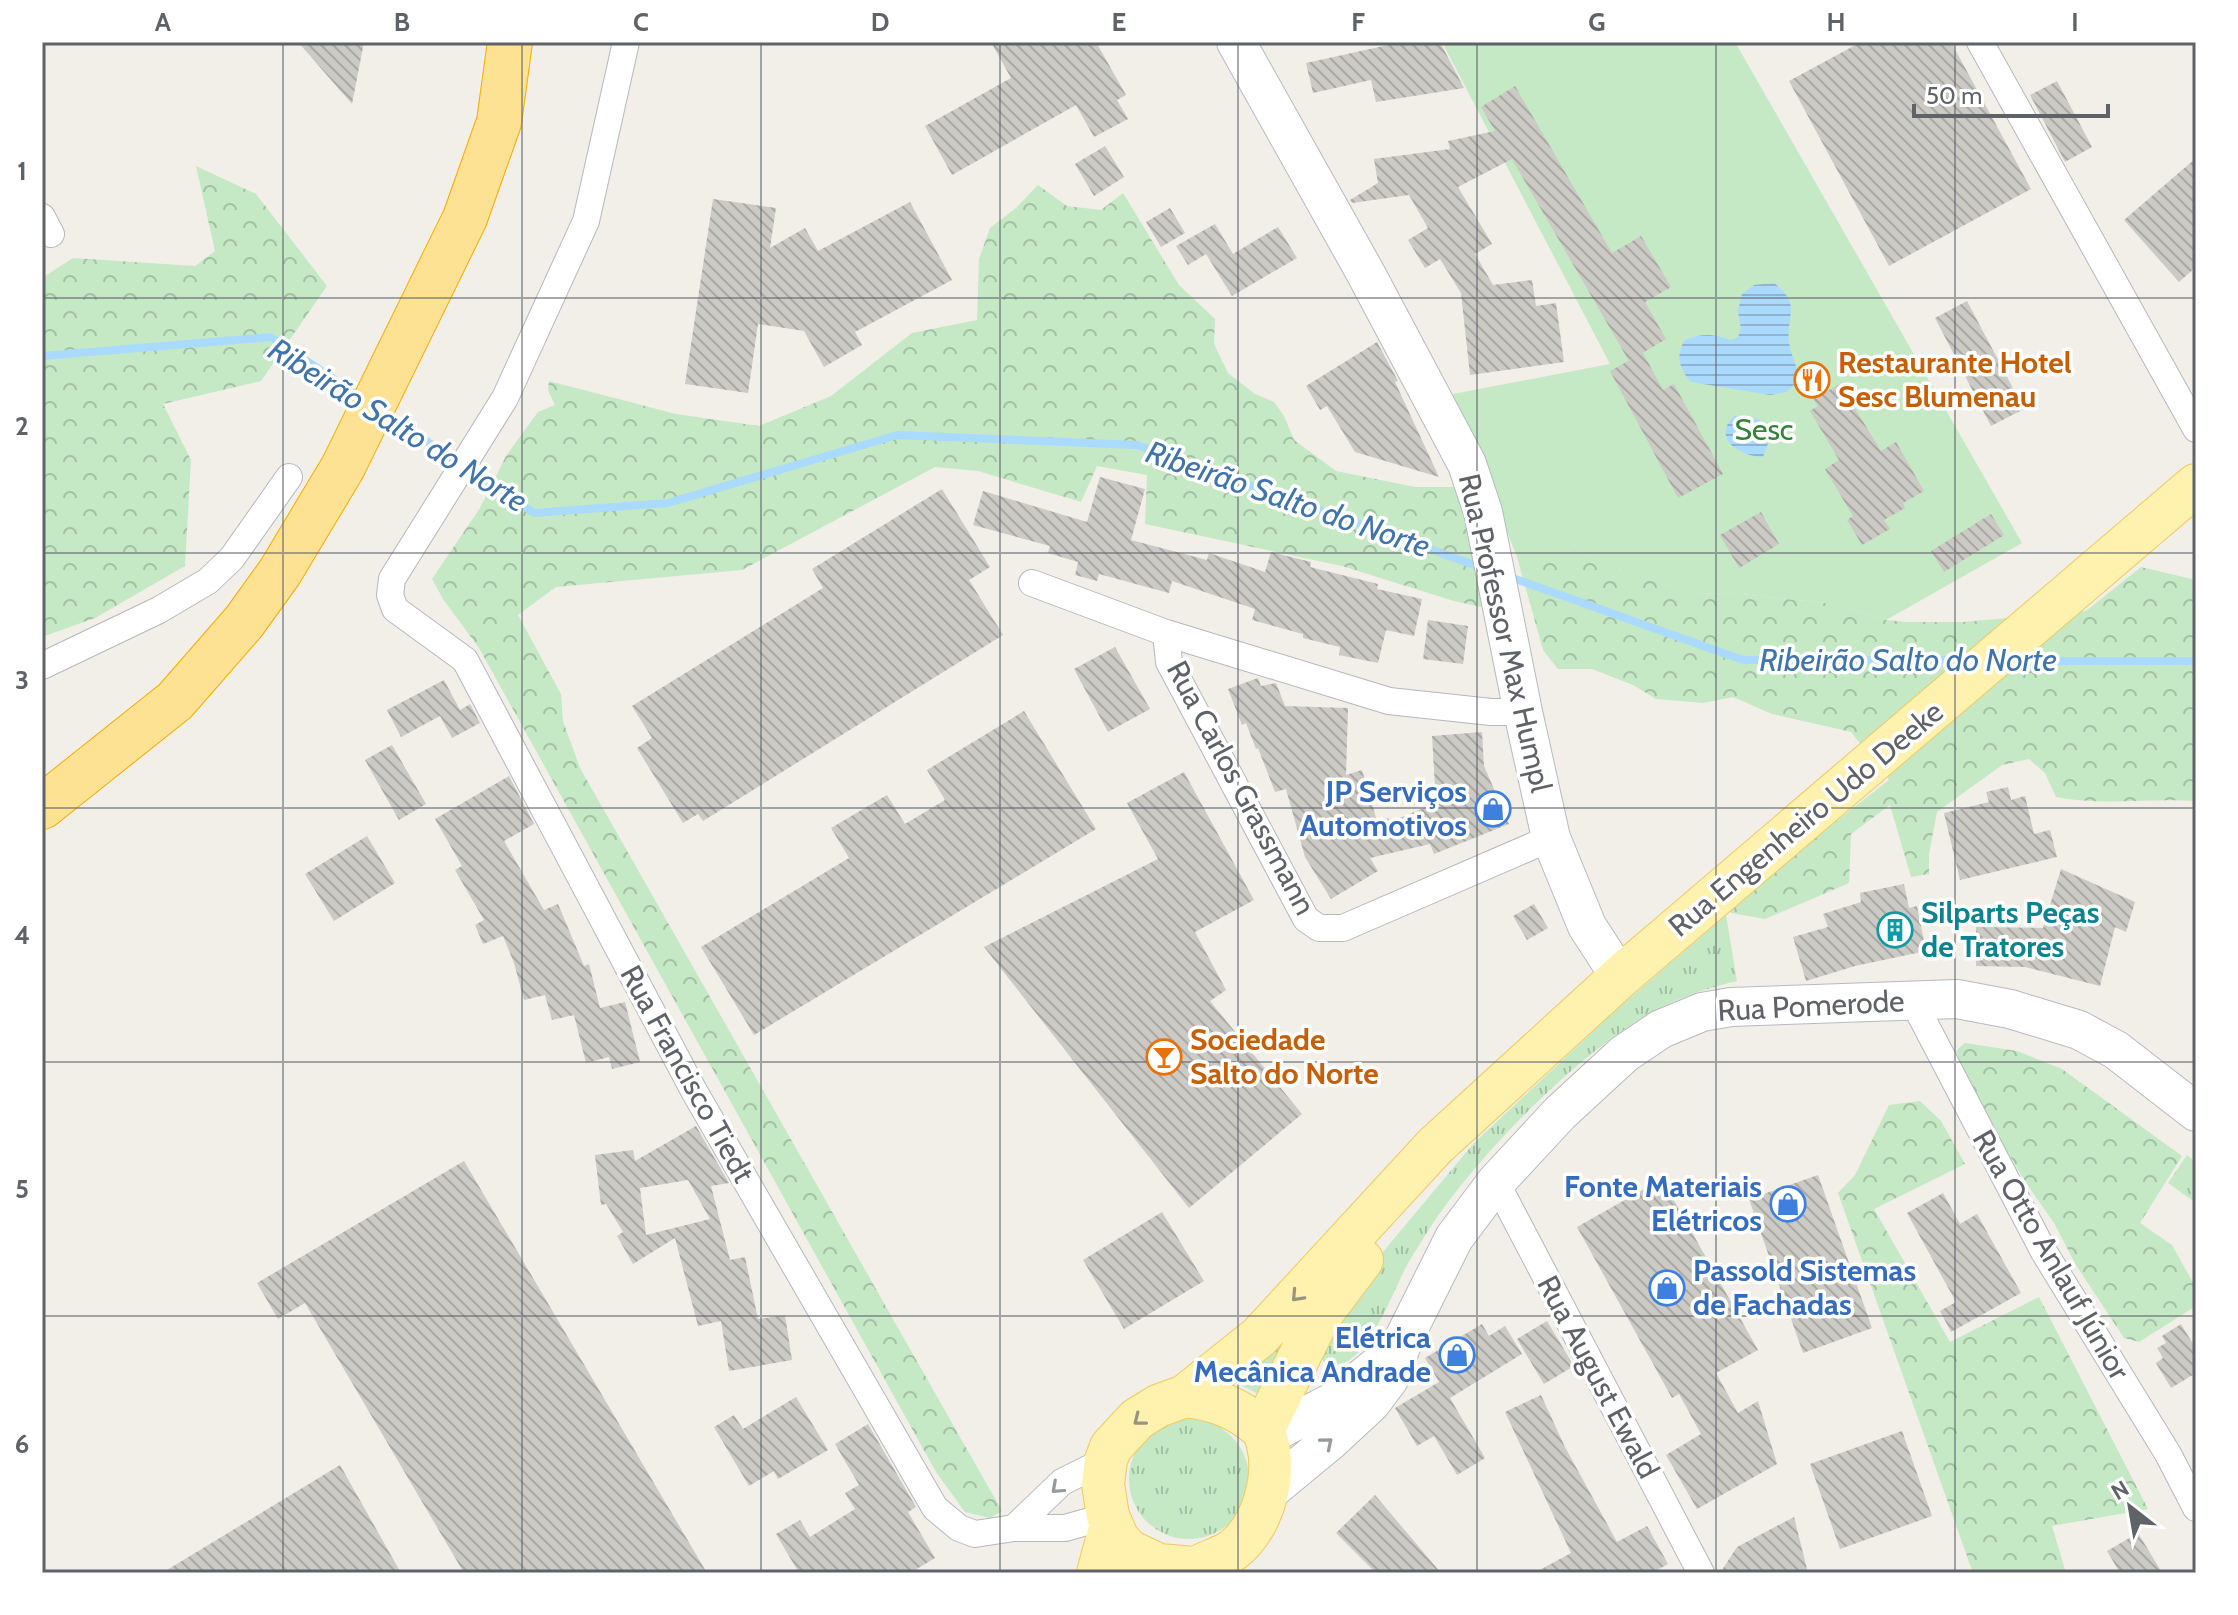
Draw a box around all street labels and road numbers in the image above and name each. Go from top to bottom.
street label: Rua Professor Max Humpl [1451,470,1560,796]
street label: Rua Carlos Grassmann [1159,654,1324,921]
street label: Rua Engenheiro Udo Deeke [1661,693,1950,944]
street label: Rua Francisco Tiedt [612,959,762,1189]
street label: Rua Pomerode [1717,982,1905,1029]
street label: Rua Otto Anlauf Júnior [1965,1123,2138,1387]
street label: Rua August Ewald [1529,1269,1667,1484]

